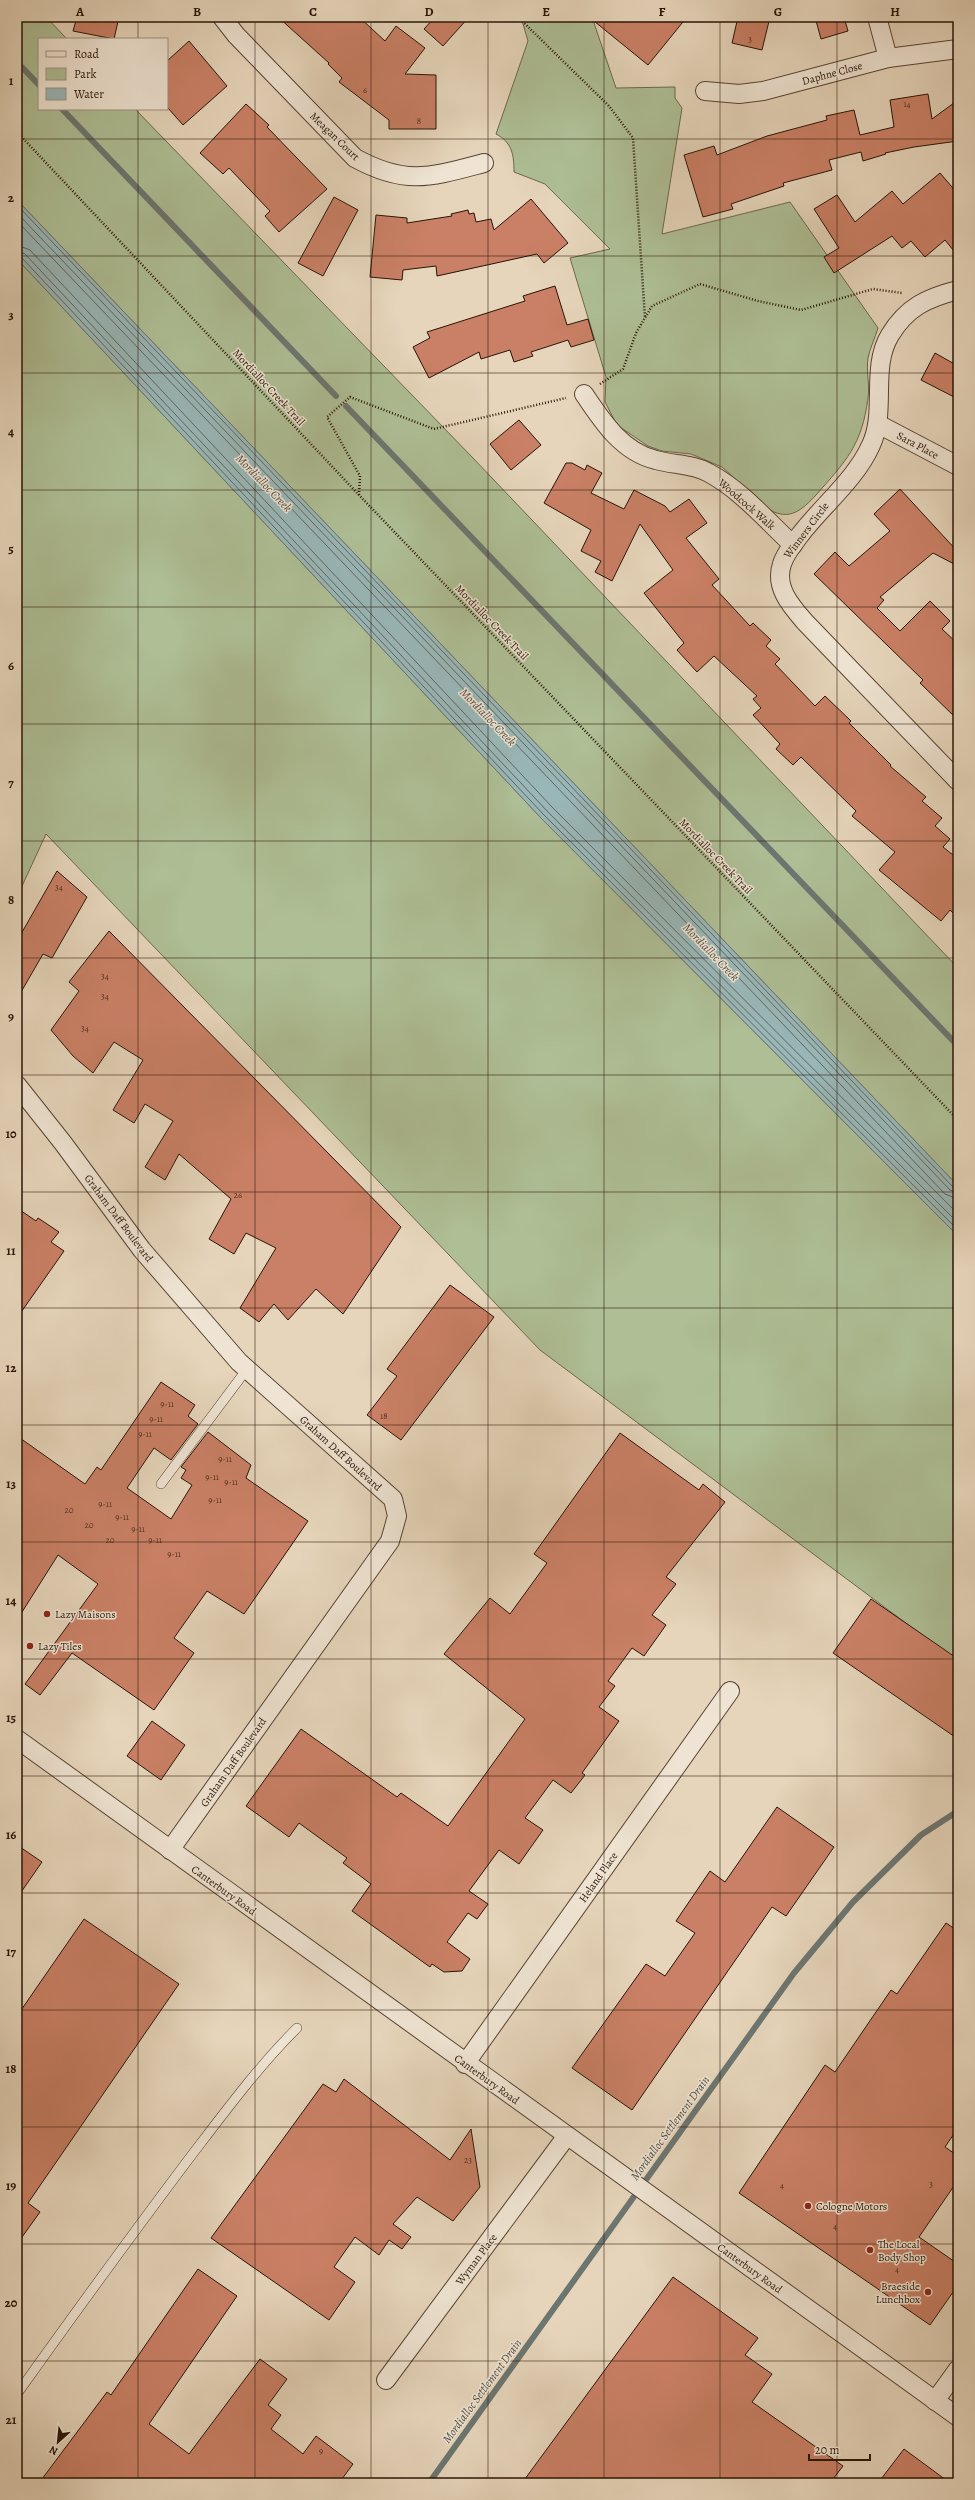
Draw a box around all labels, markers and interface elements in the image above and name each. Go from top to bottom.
text: A [75,3,85,20]
text: B [193,3,201,20]
text: C [309,3,317,20]
text: D [424,3,434,20]
text: E [542,3,550,20]
text: F [659,3,666,20]
text: G [774,3,782,20]
text: H [890,3,900,20]
house number: 3 [748,33,752,45]
legend [38,38,168,110]
text: Road [74,46,100,62]
street label: Daphne Close [800,58,864,89]
text: Park [74,66,97,82]
text: 1 [9,72,14,89]
house number: 6 [363,84,367,96]
text: Water [73,86,104,102]
house number: 14 [903,98,911,110]
street label: Meagan Court [306,109,363,164]
house number: 8 [417,115,421,127]
text: 2 [8,189,15,206]
text: 3 [8,306,14,323]
street label: Mordialloc Creek Trail [229,346,308,429]
text: 4 [8,423,14,440]
street label: Sara Place [894,428,941,463]
water label: Mordialloc Creek [232,451,296,516]
street label: Woodcock Walk [714,475,779,534]
street label: Winners Circle [780,499,833,562]
text: 5 [8,540,14,557]
street label: Mordialloc Creek Trail [452,581,532,664]
text: 6 [8,657,14,674]
water label: Mordialloc Creek [456,685,520,750]
text: 7 [8,774,14,791]
street label: Mordialloc Creek Trail [676,815,756,898]
house number: 34 [55,881,63,893]
text: 8 [8,891,14,908]
water label: Mordialloc Creek [679,920,743,985]
house number: 34 [101,970,109,982]
house number: 34 [101,990,109,1002]
text: 9 [8,1008,14,1025]
house number: 34 [81,1022,89,1034]
text: 10 [5,1125,17,1142]
street label: Graham Daff Boulevard [81,1171,157,1265]
house number: 26 [234,1189,242,1201]
text: 11 [6,1242,16,1259]
text: 12 [6,1359,17,1376]
house number: 9-11 [160,1398,174,1410]
house number: 18 [380,1410,388,1422]
street label: Graham Daff Boulevard [296,1412,385,1494]
house number: 9-11 [149,1413,163,1425]
house number: 9-11 [138,1428,152,1440]
house number: 9-11 [218,1453,232,1465]
house number: 9-11 [205,1471,219,1483]
text: 13 [6,1475,17,1492]
house number: 9-11 [224,1476,238,1488]
house number: 9-11 [208,1494,222,1506]
house number: 9-11 [98,1498,112,1510]
house number: 20 [64,1504,74,1516]
house number: 9-11 [115,1511,129,1523]
house number: 20 [84,1519,94,1531]
house number: 9-11 [131,1523,145,1535]
house number: 20 [105,1534,115,1546]
house number: 9-11 [148,1534,162,1546]
house number: 9-11 [167,1548,181,1560]
text: 14 [6,1592,16,1609]
place label: Lazy Maisons [55,1607,116,1622]
marker: Lazy Maisons [42,1609,52,1619]
place label: Lazy Tiles [38,1639,82,1654]
marker: Lazy Tiles [25,1641,35,1651]
text: 15 [6,1709,17,1726]
street label: Graham Daff Boulevard [197,1714,270,1810]
text: 16 [6,1826,16,1843]
street label: Heland Place [576,1849,621,1905]
street label: Canterbury Road [188,1862,259,1919]
text: 17 [6,1943,17,1960]
street label: Canterbury Road [451,2051,522,2108]
text: 18 [6,2060,16,2077]
water label: Mordialloc Settlement Drain [627,2073,713,2183]
house number: 23 [464,2154,472,2166]
text: 19 [6,2177,16,2194]
house number: 3 [929,2178,933,2190]
house number: 4 [780,2179,784,2191]
place label: Cologne Motors [816,2199,887,2214]
marker: Cologne Motors [803,2201,813,2211]
house number: 4 [833,2220,837,2232]
street label: Wyman Place [452,2231,501,2289]
place label: The Local Body Shop [878,2237,926,2265]
street label: Canterbury Road [714,2240,785,2297]
marker: The Local Body Shop [865,2245,875,2255]
house number: 4 [895,2263,899,2275]
place label: Braeside Lunchbox [876,2279,921,2307]
marker: Braeside Lunchbox [923,2287,933,2297]
text: 20 [5,2294,18,2311]
water label: Mordialloc Settlement Drain [439,2336,525,2446]
text: 21 [6,2411,17,2428]
north arrow [38,2422,78,2462]
scale bar [809,2436,870,2462]
text: N [47,2442,61,2459]
text: 20 m [815,2442,839,2458]
house number: 9 [319,2445,323,2457]

